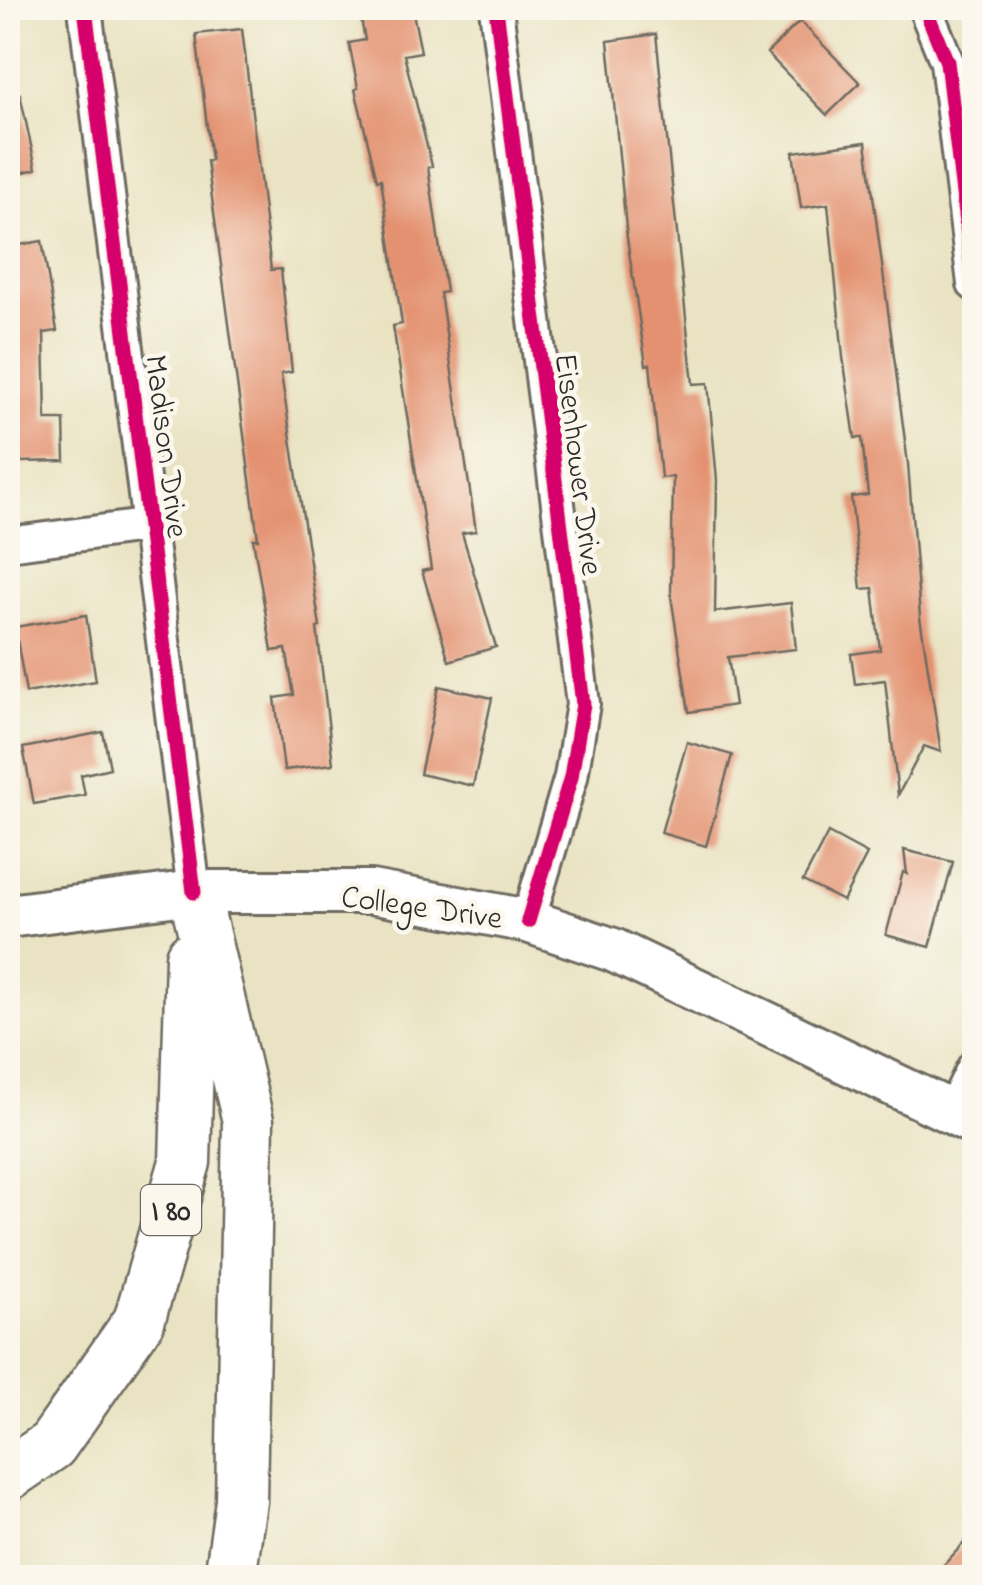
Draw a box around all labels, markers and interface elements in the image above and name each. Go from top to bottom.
street label: Eisenhower Drive [540,351,614,579]
street label: Madison Drive [130,352,199,541]
street label: College Drive [338,875,506,944]
road number: I 80 [141,1185,201,1235]

